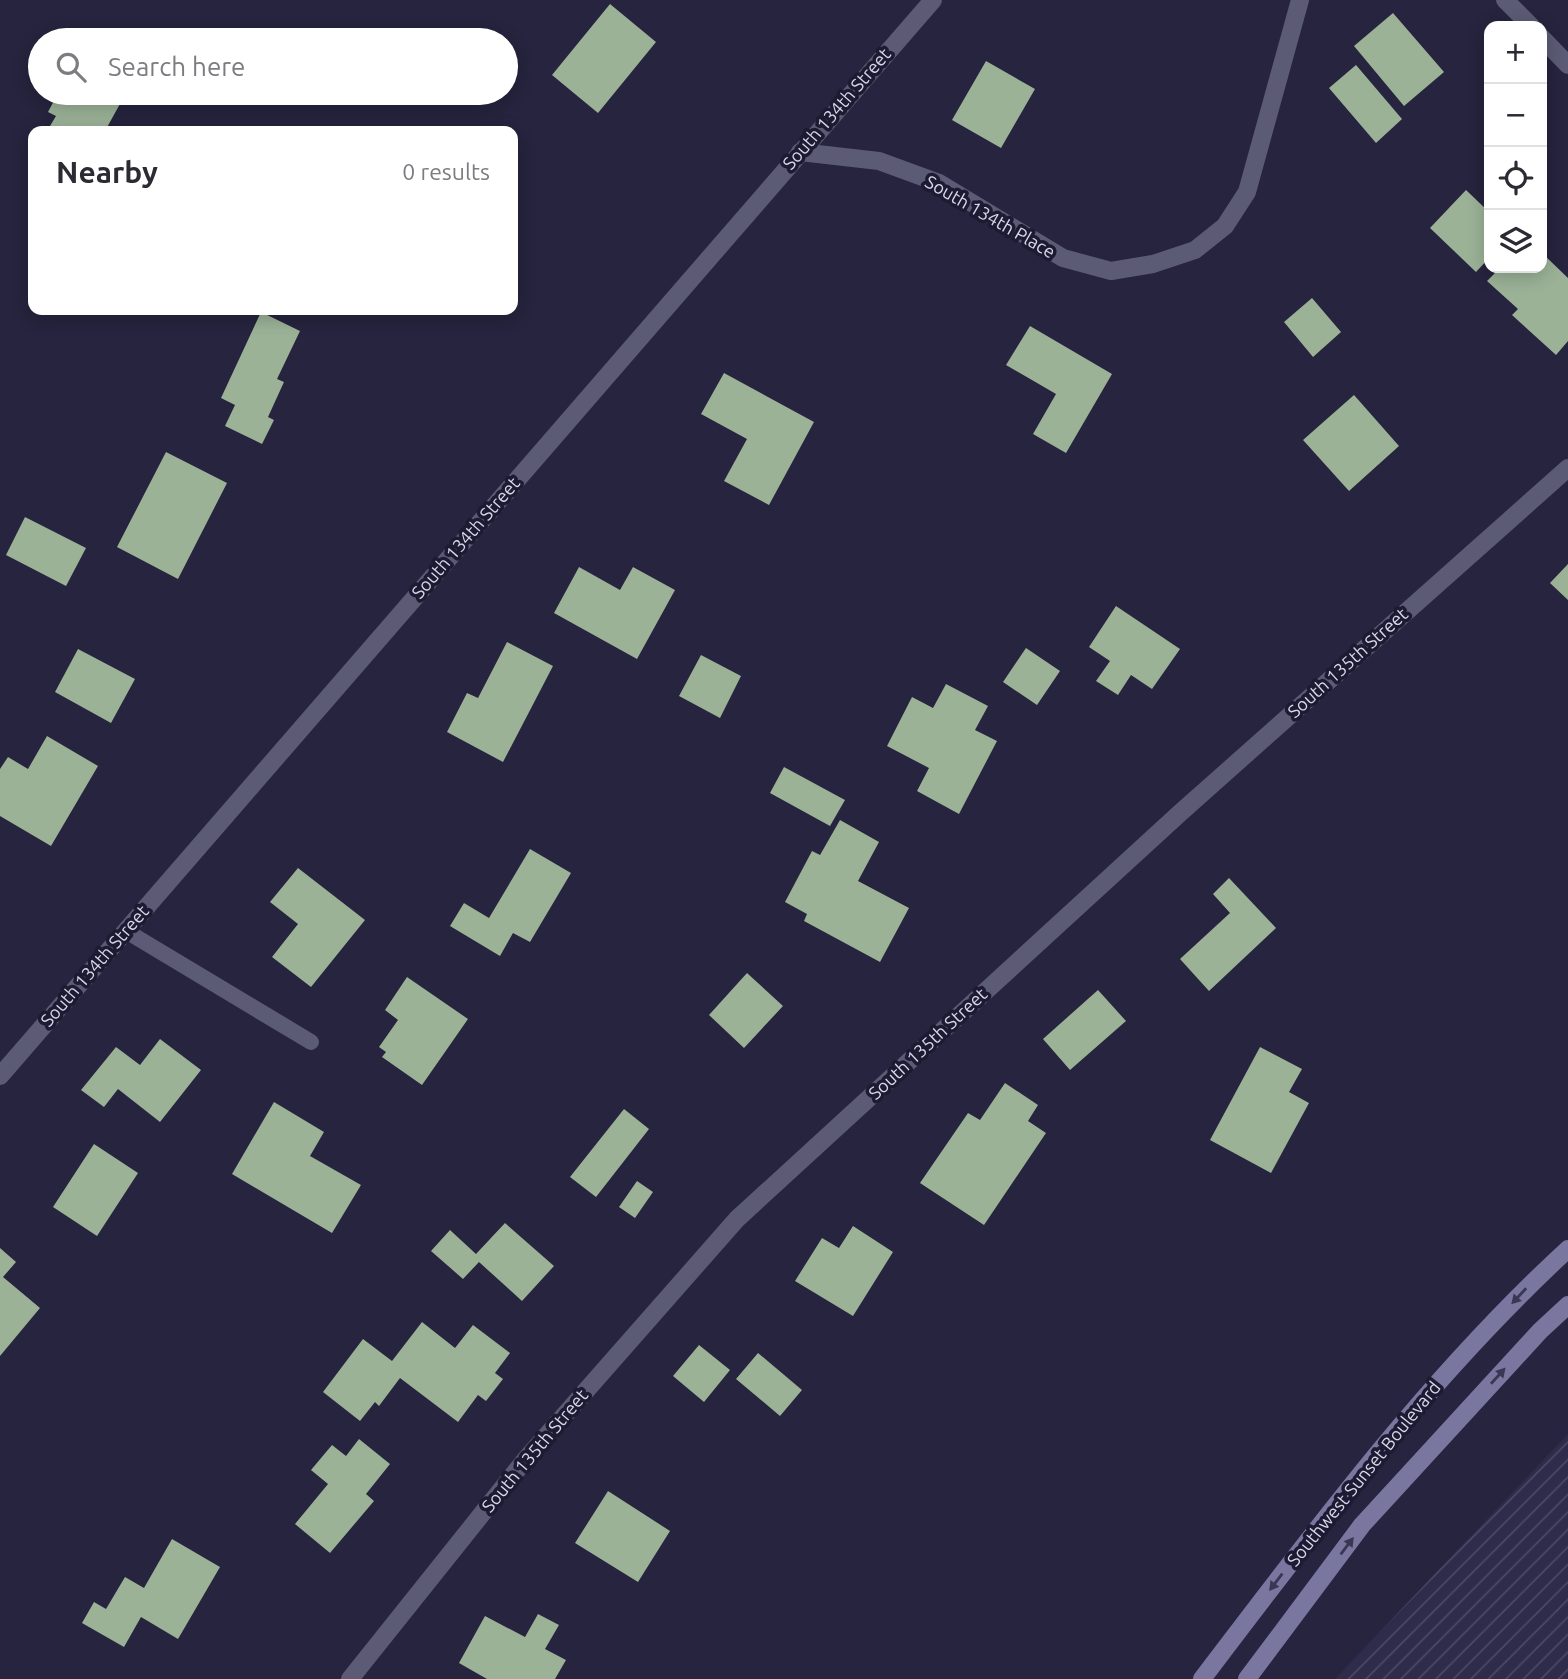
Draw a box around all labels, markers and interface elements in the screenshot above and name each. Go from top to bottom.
map controls [1484,21,1547,273]
button: + [1484,21,1547,84]
search box [28,28,518,105]
street label: South 134th Street [778,44,894,173]
icon: search [52,48,90,86]
text: Search here [108,52,245,81]
button: − [1484,84,1547,147]
button: locate [1484,147,1547,210]
text: Nearby [56,155,158,189]
text: 0 results [402,159,490,184]
street label: South 134th Place [922,171,1059,261]
button: layers [1484,210,1547,273]
street label: South 134th Street [407,473,523,602]
street label: South 135th Street [1283,603,1411,721]
street label: South 134th Street [36,901,152,1030]
street label: South 135th Street [864,983,990,1103]
one-way arrow [1511,1287,1527,1304]
one-way arrow [1490,1368,1506,1385]
street label: Southwest Sunset Boulevard [1283,1377,1444,1570]
street label: South 135th Street [477,1385,591,1516]
one-way arrow [1340,1537,1354,1555]
one-way arrow [1269,1572,1284,1590]

